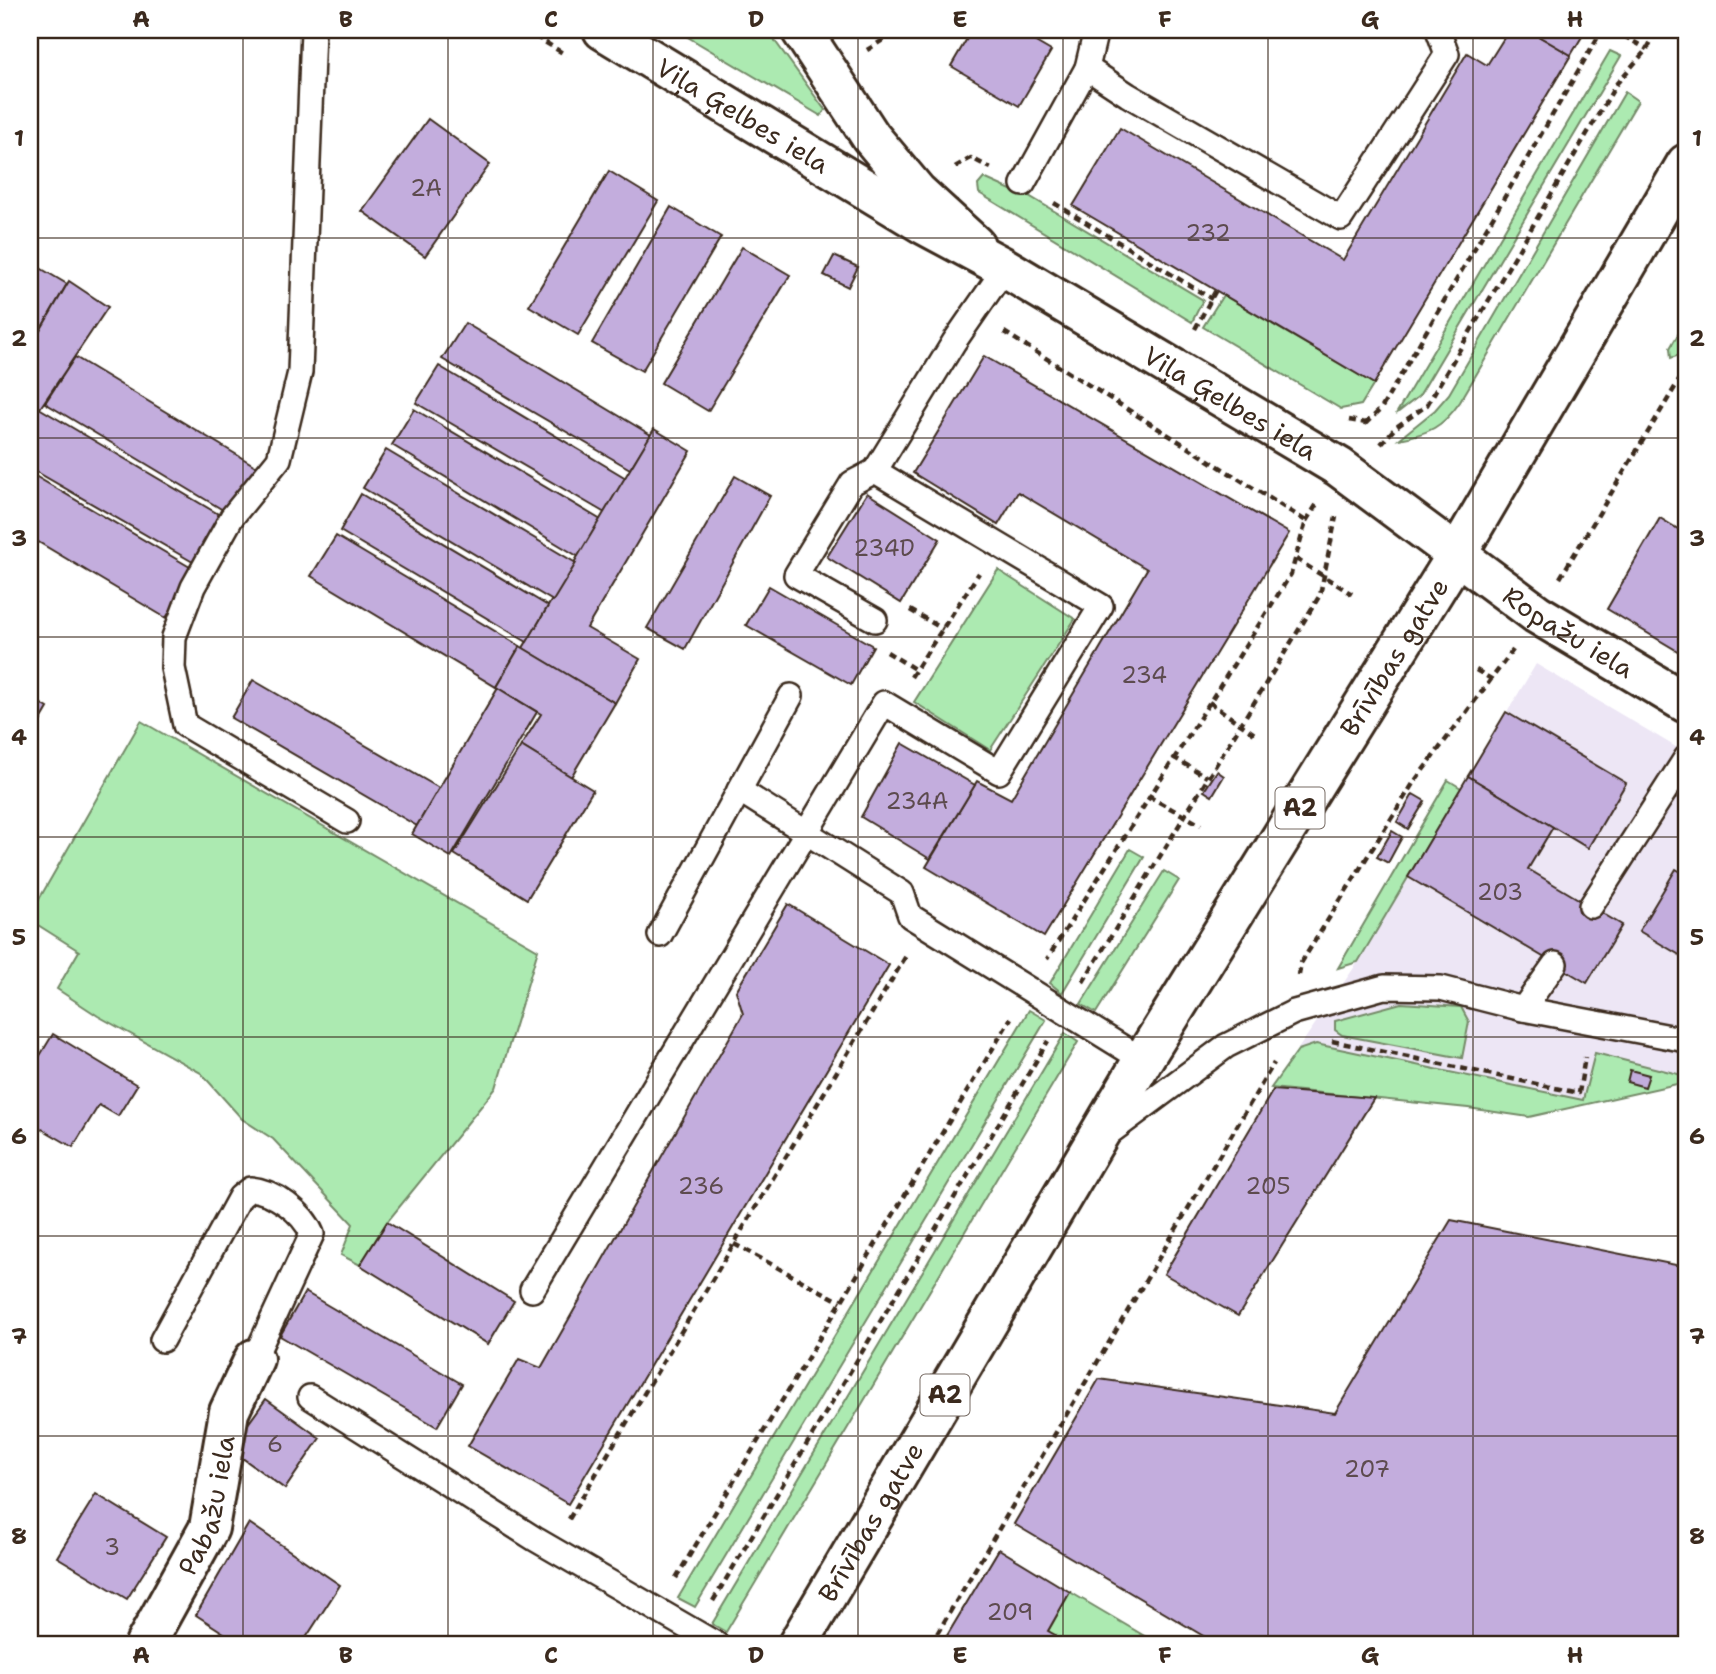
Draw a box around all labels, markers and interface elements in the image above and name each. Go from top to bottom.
text: A [132,4,150,34]
text: B [339,4,353,34]
text: C [544,4,558,34]
text: D [748,4,764,34]
text: E [952,4,968,34]
text: F [1158,4,1172,34]
text: G [1361,4,1380,34]
text: H [1567,4,1583,34]
street label: Viļa Ģelbes iela [650,49,836,181]
text: 1 [14,123,24,153]
text: 1 [1692,123,1702,153]
house number: 2A [410,173,442,203]
house number: 232 [1185,218,1231,248]
text: 2 [11,323,27,353]
text: 2 [1689,323,1705,353]
street label: Viļa Ģelbes iela [1137,337,1324,468]
text: 3 [11,523,27,553]
text: 3 [1689,523,1705,553]
house number: 234D [853,533,915,563]
street label: Brīvības gatve [1331,571,1456,742]
street label: Ropažu iela [1496,578,1641,686]
house number: 234 [1121,660,1167,690]
text: 4 [11,722,27,752]
text: 4 [1689,722,1705,752]
house number: 234A [886,786,948,816]
road number: A2 [1276,788,1324,828]
house number: 203 [1477,877,1523,907]
text: 5 [12,922,26,952]
text: 5 [1690,922,1704,952]
text: 6 [11,1121,27,1151]
text: 6 [1689,1121,1705,1151]
house number: 236 [678,1171,724,1201]
house number: 205 [1245,1171,1291,1201]
text: 7 [11,1321,27,1351]
text: 7 [1689,1321,1705,1351]
road number: A2 [920,1374,970,1415]
house number: 6 [267,1429,283,1459]
street label: Pabažu iela [169,1432,242,1581]
street label: Brīvības gatve [809,1435,931,1608]
house number: 207 [1344,1454,1390,1484]
text: 8 [11,1521,27,1551]
text: 8 [1689,1521,1705,1551]
house number: 3 [104,1532,120,1562]
house number: 209 [987,1597,1033,1627]
text: A [132,1640,150,1670]
text: B [339,1640,353,1670]
text: C [544,1640,558,1670]
text: D [748,1640,764,1670]
text: E [952,1640,968,1670]
text: F [1158,1640,1172,1670]
text: G [1361,1640,1380,1670]
text: H [1567,1640,1583,1670]

